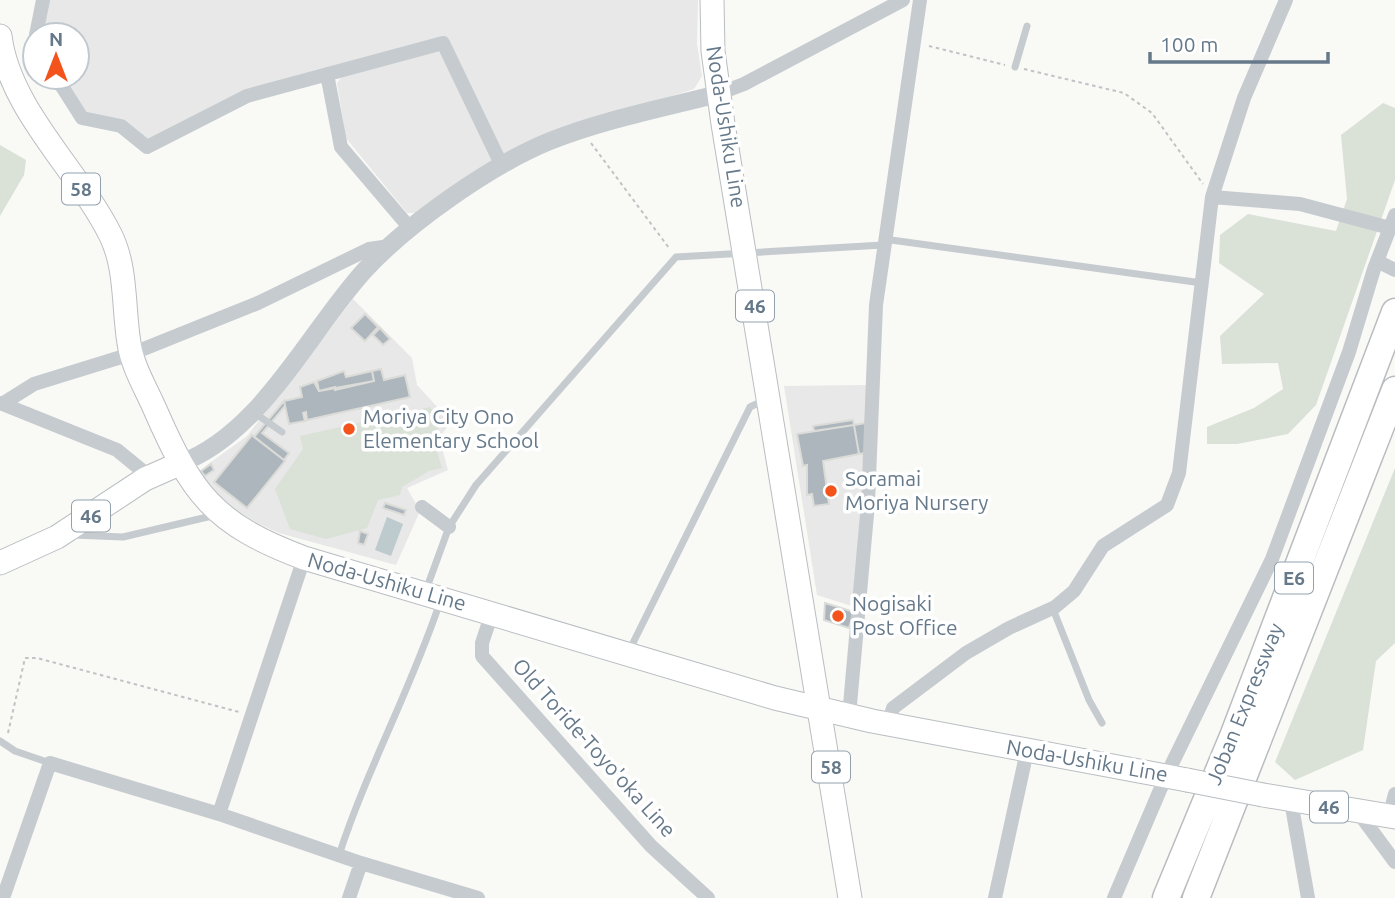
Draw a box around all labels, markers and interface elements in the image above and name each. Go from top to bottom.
north arrow [21,21,91,91]
scale bar [1150,21,1328,65]
text: N [49,28,63,50]
text: 100 m [1160,32,1218,56]
street label: Noda-Ushiku Line [702,44,752,210]
road number: 58 [62,174,100,204]
road number: 46 [736,290,774,322]
place label: Moriya City Ono Elementary School [363,404,539,452]
marker: Moriya City Ono Elementary School [341,421,357,437]
place label: Soramai Moriya Nursery [845,466,988,514]
marker: Soramai Moriya Nursery [823,483,839,499]
road number: 46 [72,500,110,531]
street label: Noda-Ushiku Line [305,547,469,615]
road number: E6 [1275,562,1313,594]
place label: Nogisaki Post Office [852,591,957,639]
marker: Nogisaki Post Office [830,608,846,624]
street label: Joban Expressway [1201,619,1287,788]
street label: Old Toride-Toyo'oka Line [508,653,681,841]
street label: Noda-Ushiku Line [1004,734,1170,786]
road number: 58 [812,752,850,782]
road number: 46 [1310,792,1348,822]

